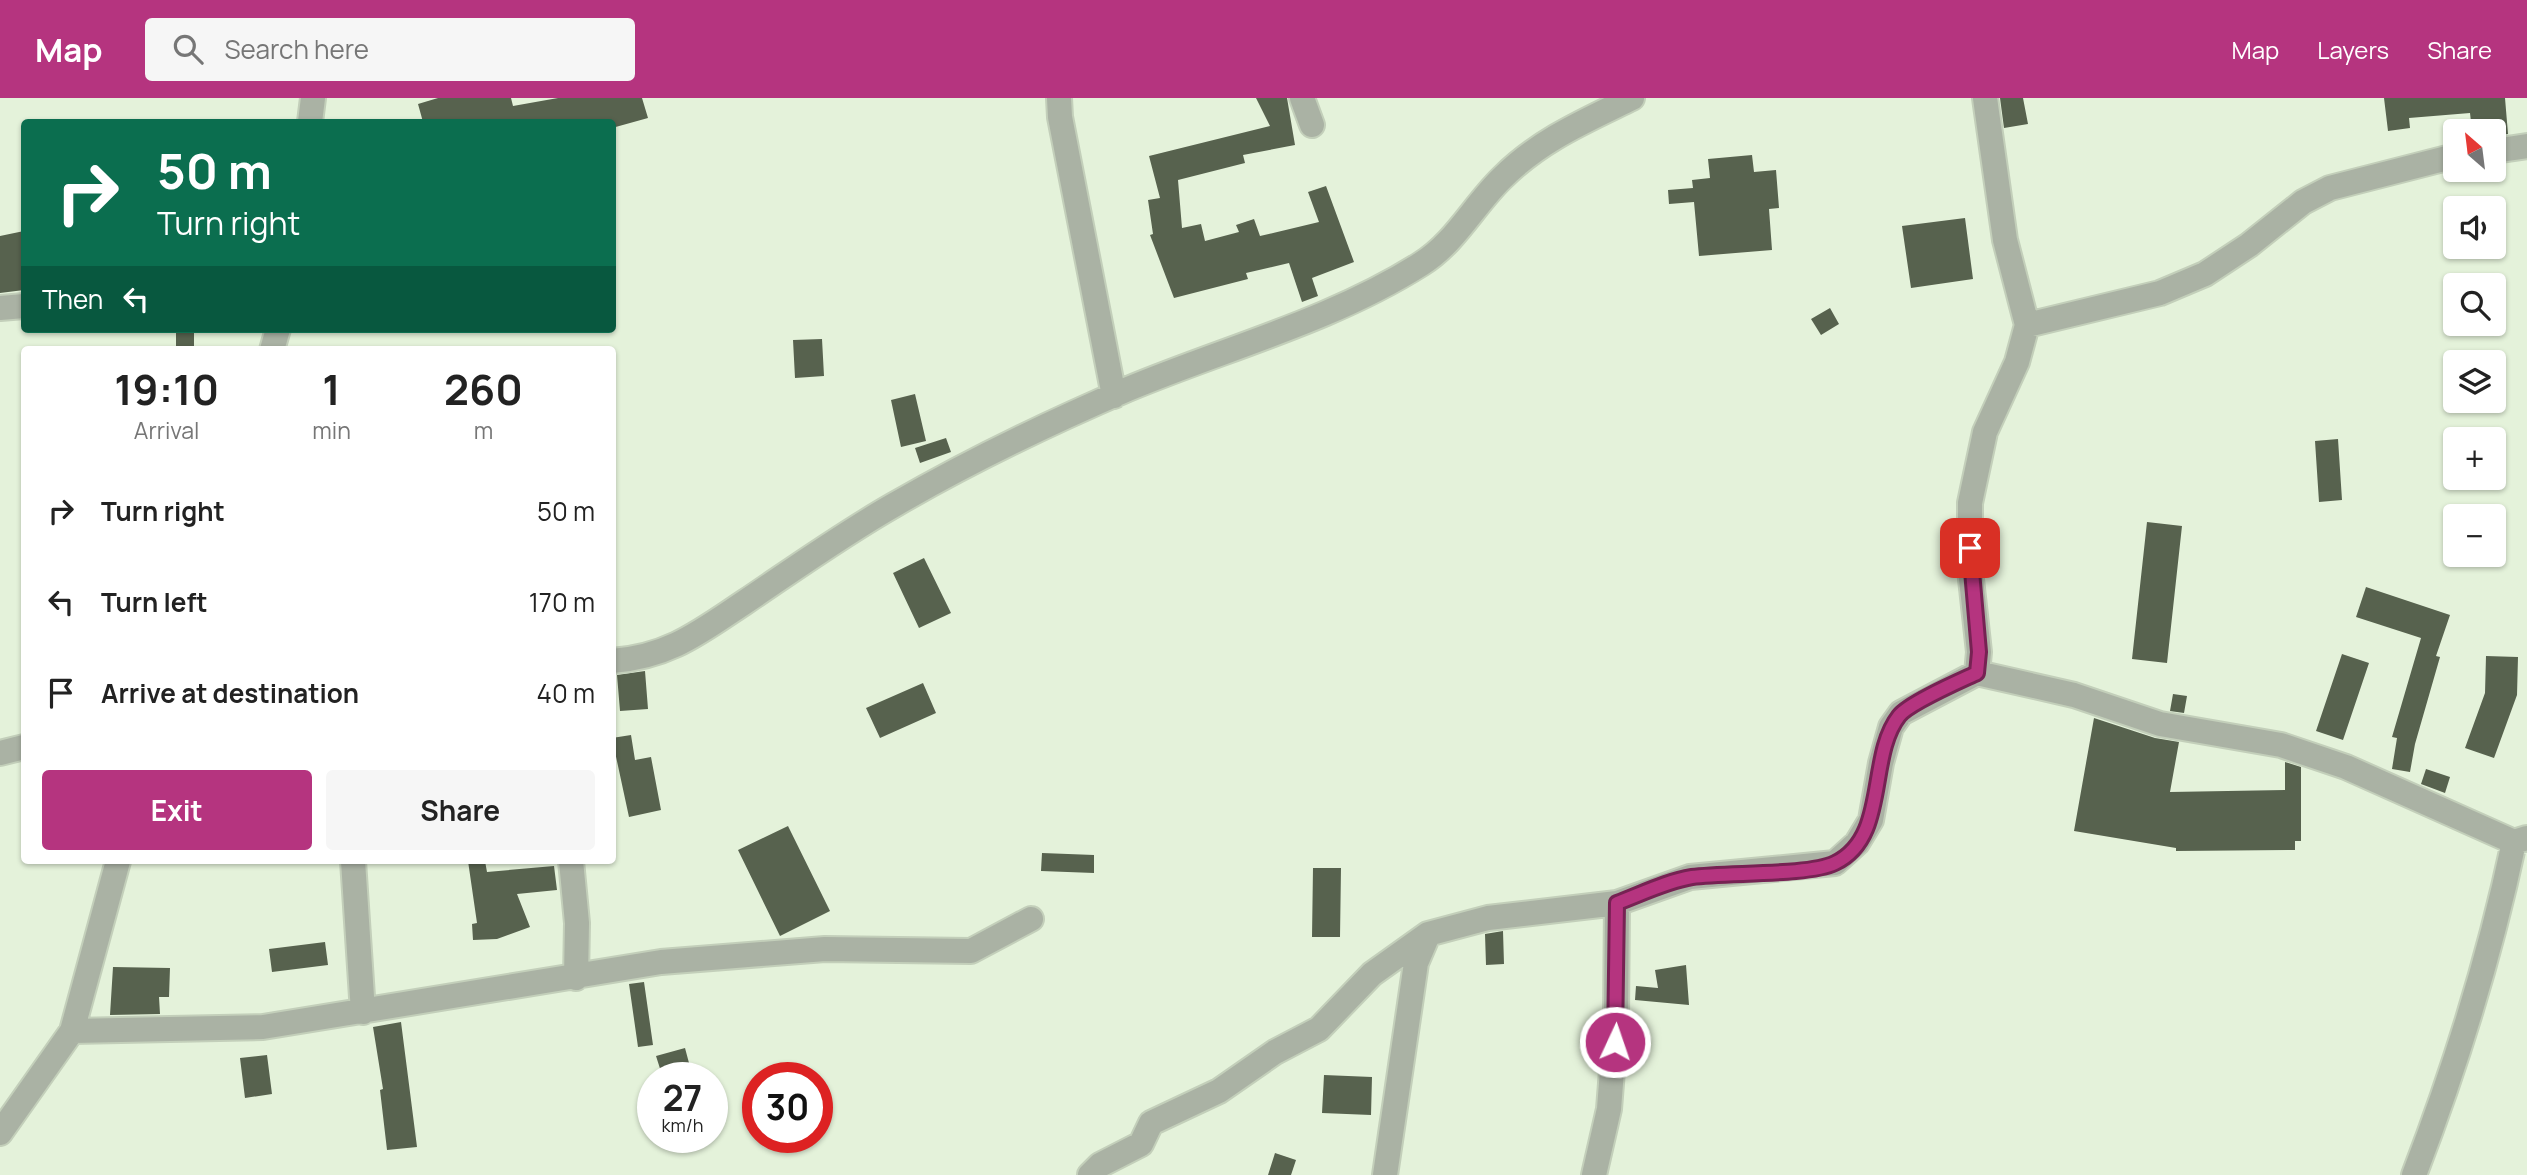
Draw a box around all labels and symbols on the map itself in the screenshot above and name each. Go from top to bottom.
north arrow [2443,119,2506,182]
pin [1940,518,2000,578]
position arrow [1578,1005,1652,1079]
speed limit sign: 30 [742,1062,833,1153]

